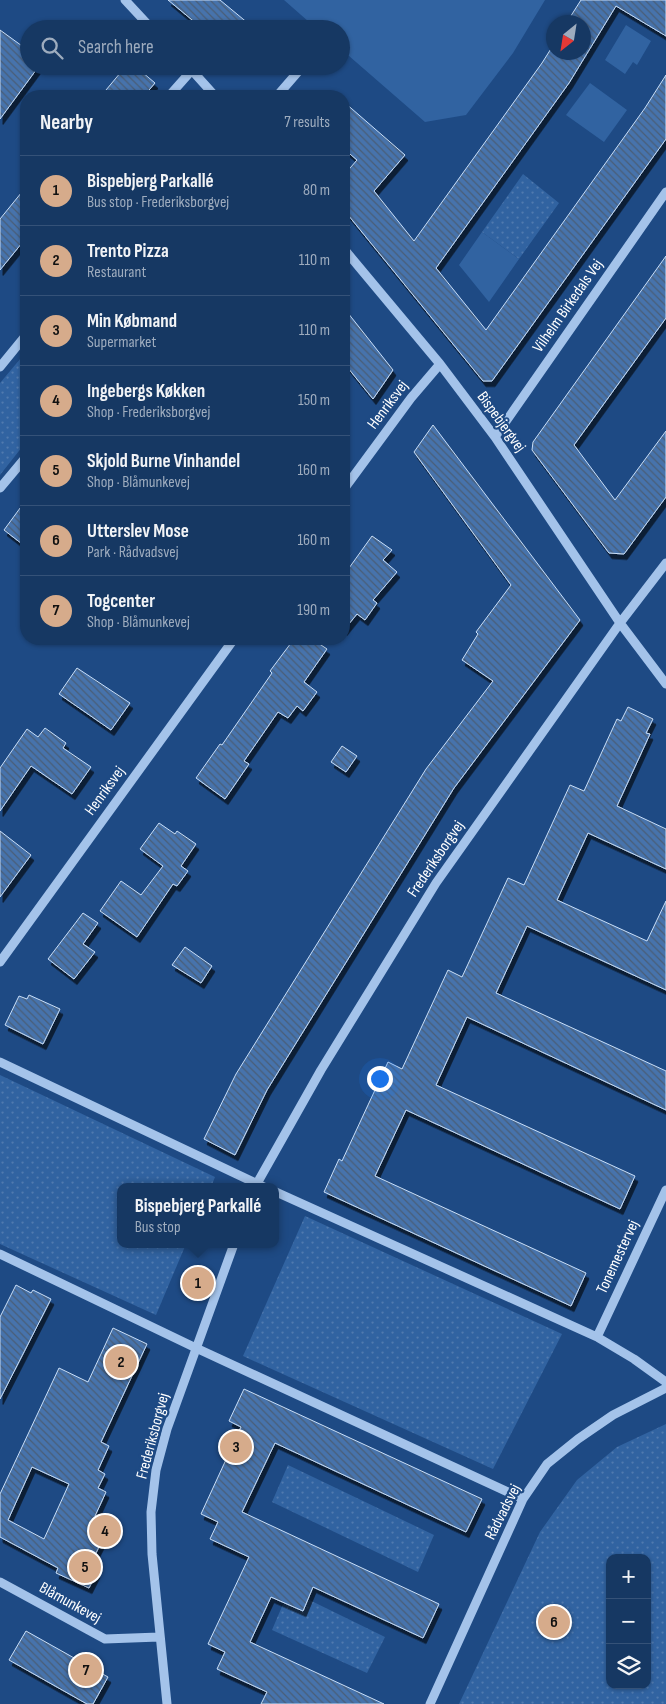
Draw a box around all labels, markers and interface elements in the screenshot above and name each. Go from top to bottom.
north arrow [546,15,591,60]
search box [20,20,350,75]
icon: search [38,34,66,62]
text: Search here [78,36,154,59]
text: Nearby [40,110,93,135]
text: 7 results [284,113,330,132]
text: Bispebjerg Parkallé [87,170,214,193]
text: 1 [53,181,59,200]
text: 80 m [303,181,330,200]
text: Bus stop · Frederiksborgvej [87,193,229,212]
text: Trento Pizza [87,240,169,263]
text: 2 [52,251,60,270]
text: 110 m [299,251,330,270]
street label: Vilhelm Birkedals Vej [529,256,607,356]
text: Restaurant [87,263,146,282]
text: Min Købmand [87,310,177,333]
text: 3 [52,321,60,340]
text: 110 m [299,321,330,340]
text: Supermarket [87,333,156,352]
street label: Henriksvej [364,377,412,433]
text: Ingebergs Køkken [87,380,205,403]
street label: Bispebjergvej [473,388,529,456]
text: 4 [52,391,60,410]
text: 150 m [298,391,330,410]
text: Shop · Frederiksborgvej [87,403,210,422]
text: Skjold Burne Vinhandel [87,450,240,473]
text: 5 [52,461,60,480]
text: 160 m [297,461,330,480]
text: Shop · Blåmunkevej [87,473,190,492]
text: Utterslev Mose [87,520,189,543]
text: 6 [52,531,60,550]
text: 160 m [297,531,330,550]
text: Park · Rådvadsvej [87,543,179,562]
text: Togcenter [87,590,155,613]
text: 7 [53,601,59,620]
text: 190 m [297,601,330,620]
text: Shop · Blåmunkevej [87,613,190,632]
street label: Henriksvej [81,763,129,819]
street label: Frederiksborgvej [404,817,469,901]
your location [367,1066,393,1092]
popup [117,1183,279,1248]
text: Bispebjerg Parkallé [135,1195,261,1218]
street label: Tonemestervej [593,1217,643,1297]
text: Bus stop [135,1218,181,1237]
pin: 1 [182,1264,214,1302]
pin: 2 [105,1343,137,1381]
street label: Frederiksborgvej [132,1391,174,1481]
pin: 3 [220,1428,252,1466]
street label: Rådvadsvej [481,1481,525,1543]
pin: 4 [89,1512,121,1550]
pin: 5 [69,1548,101,1586]
map controls [606,1554,651,1689]
button: + [606,1554,651,1599]
street label: Blåmunkevej [36,1578,104,1628]
button: − [606,1599,651,1644]
pin: 6 [538,1603,570,1641]
button: layers [606,1644,651,1689]
pin: 7 [70,1651,102,1689]

